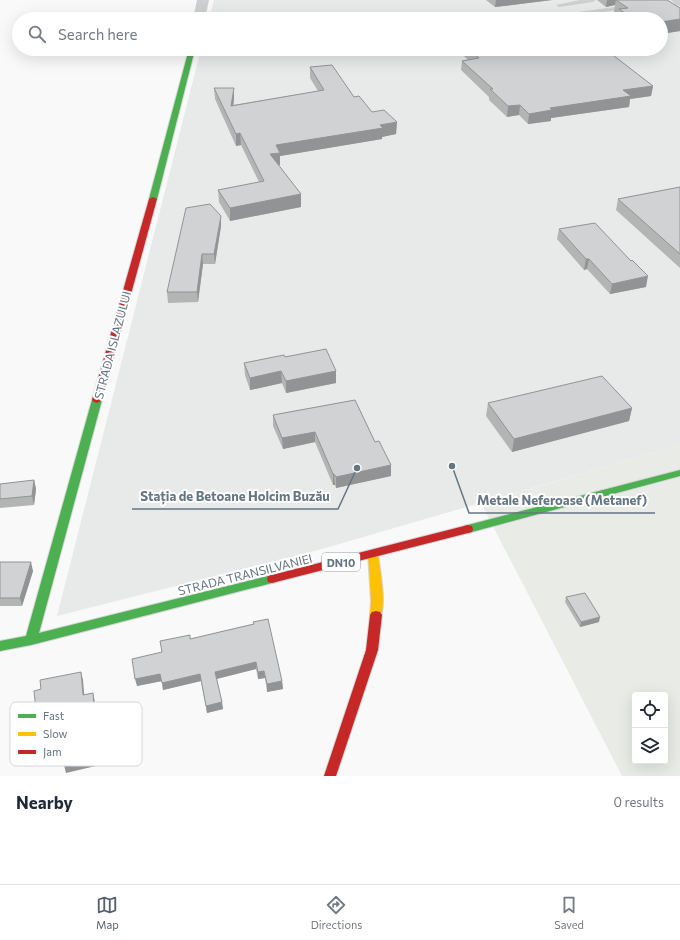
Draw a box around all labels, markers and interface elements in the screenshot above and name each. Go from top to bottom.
search box [12,12,668,56]
icon: search [26,23,48,45]
text: Search here [58,25,137,43]
street label: STRADA ISLAZULUI [91,289,133,401]
callout: Stația de Betoane Holcim Buzău [132,484,338,509]
text: Stația de Betoane Holcim Buzău [140,488,330,505]
callout: Metale Neferoase (Metanef) [469,488,655,513]
text: Metale Neferoase (Metanef) [477,492,647,508]
street label: STRADA TRANSILVANIEI [176,551,314,597]
road number: DN10 [322,553,360,571]
map controls [632,692,668,764]
button: locate [632,692,668,728]
legend [10,702,142,766]
text: Fast [43,709,65,722]
text: Slow [43,727,68,740]
button: layers [632,728,668,764]
text: Jam [43,745,62,759]
text: Nearby [16,792,73,813]
text: 0 results [613,794,664,810]
tab: Map [96,894,119,931]
tab: Directions [311,894,362,931]
tab: Saved [554,894,584,931]

